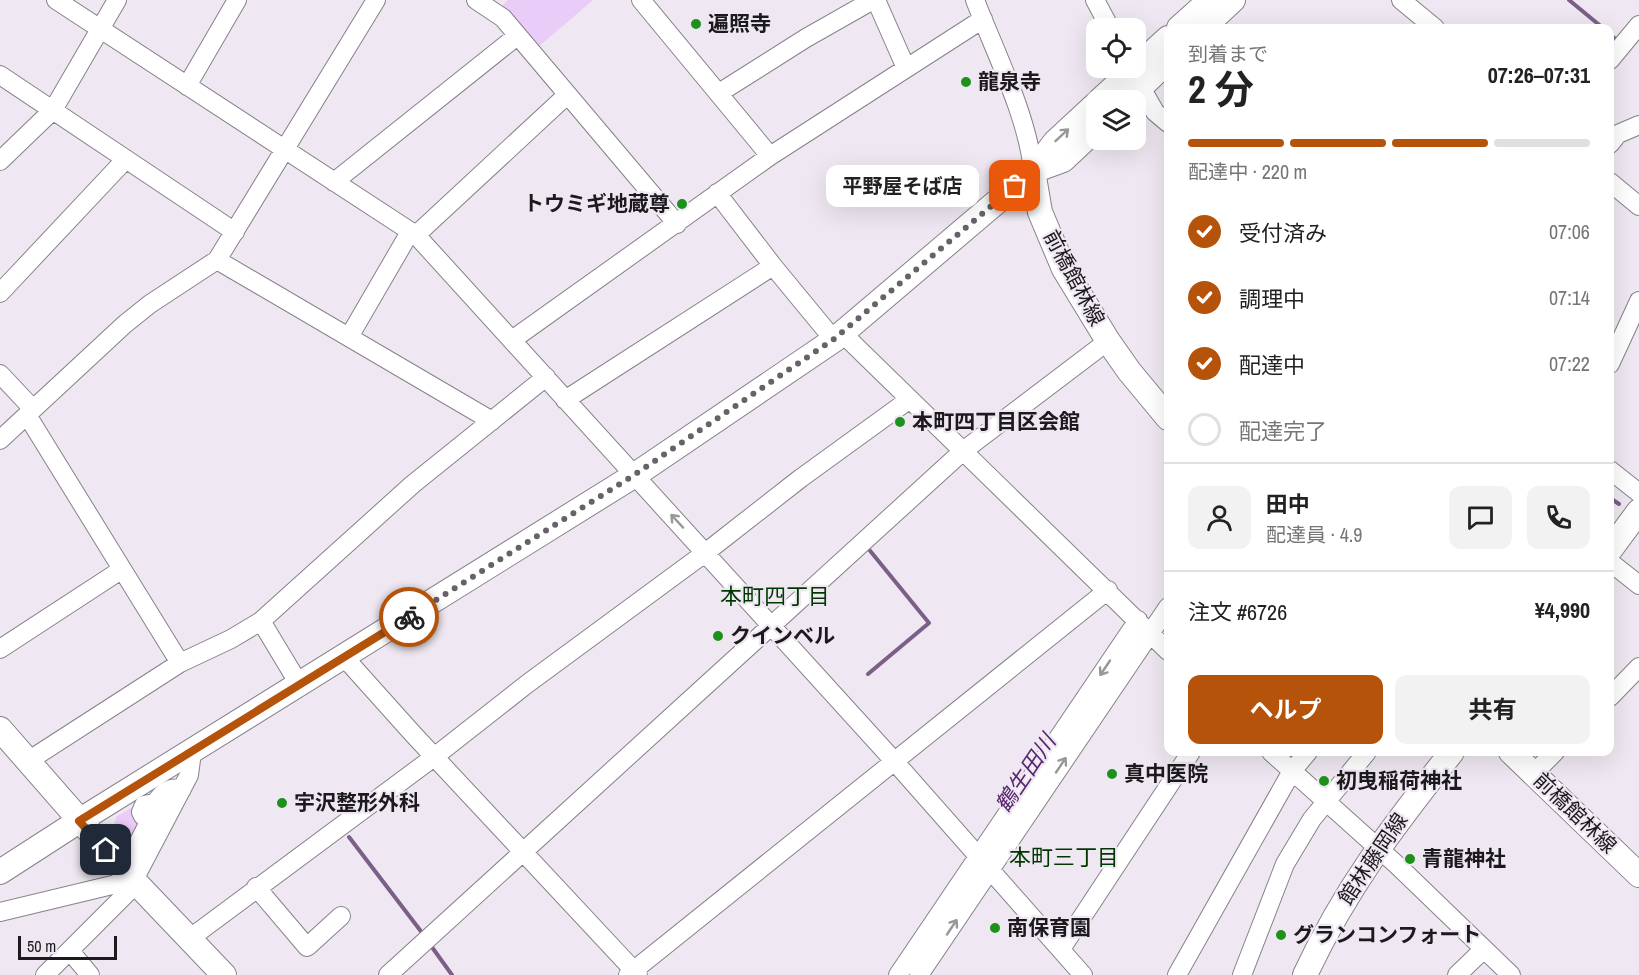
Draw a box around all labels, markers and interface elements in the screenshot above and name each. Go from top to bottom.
place label: 遍照寺 [708,9,771,38]
marker: 遍照寺 [689,17,703,31]
map controls [1086,18,1146,150]
button: locate [1086,18,1146,78]
text: 到着まで [1188,40,1268,67]
text: 07:26–07:31 [1488,60,1590,90]
text: 2 分 [1188,63,1254,115]
place label: 龍泉寺 [978,67,1041,96]
marker: 龍泉寺 [959,75,973,89]
button: layers [1086,90,1146,150]
one-way arrow [1054,128,1069,142]
text: 配達中 · 220 m [1188,158,1307,185]
pin [989,160,1040,211]
callout: 平野屋そば店 [826,165,979,207]
icon: bag [998,169,1031,202]
text: 平野屋そば店 [843,172,963,199]
place label: トウミギ地蔵尊 [523,189,670,218]
marker: トウミギ地蔵尊 [675,197,689,211]
icon: check [1188,215,1221,248]
text: 受付済み [1239,218,1327,248]
text: 07:06 [1549,218,1590,245]
street label: 前橋館林線 [1037,225,1112,331]
icon: check [1188,281,1221,314]
text: 調理中 [1239,284,1305,314]
text: 07:14 [1549,284,1590,311]
icon: check [1188,347,1221,380]
text: 配達中 [1239,350,1305,380]
text: 07:22 [1549,350,1590,377]
place label: 本町四丁目区会館 [912,407,1080,436]
marker: 本町四丁目区会館 [893,415,907,429]
text: 配達完了 [1239,416,1327,446]
button: person [1188,486,1251,549]
button: chat [1449,486,1512,549]
button: phone [1527,486,1590,549]
text: 田中 [1266,489,1310,519]
one-way arrow [670,514,684,529]
text: 配達員 · 4.9 [1266,521,1362,548]
district label: 本町四丁目 [720,581,830,611]
courier [379,587,439,647]
text: ¥4,990 [1535,595,1590,625]
text: 注文 #6726 [1188,597,1287,627]
icon: bike [393,601,426,634]
place label: クインベル [730,621,835,650]
marker: クインベル [711,629,725,643]
one-way arrow [1099,659,1111,676]
button: ヘルプ [1188,675,1383,744]
button: 共有 [1395,675,1590,744]
water label: 鶴生田川 [988,726,1063,818]
one-way arrow [1055,757,1067,774]
place label: 真中医院 [1124,759,1208,788]
place label: 初曳稲荷神社 [1336,766,1462,795]
street label: 前橋館林線 [1528,766,1623,860]
marker: 真中医院 [1105,767,1119,781]
marker: 初曳稲荷神社 [1317,774,1331,788]
place label: 宇沢整形外科 [294,788,420,817]
marker: 宇沢整形外科 [275,796,289,810]
street label: 館林藤岡線 [1331,807,1414,910]
pin [80,824,131,875]
icon: home [89,833,122,866]
district label: 本町三丁目 [1009,842,1119,872]
place label: 青龍神社 [1422,844,1506,873]
marker: 青龍神社 [1403,852,1417,866]
place label: 南保育園 [1007,913,1091,942]
one-way arrow [946,919,958,935]
place label: グランコンフォート [1293,920,1481,949]
marker: 南保育園 [988,921,1002,935]
marker: グランコンフォート [1274,928,1288,942]
scale bar [18,933,117,960]
text: 50 m [27,935,56,957]

